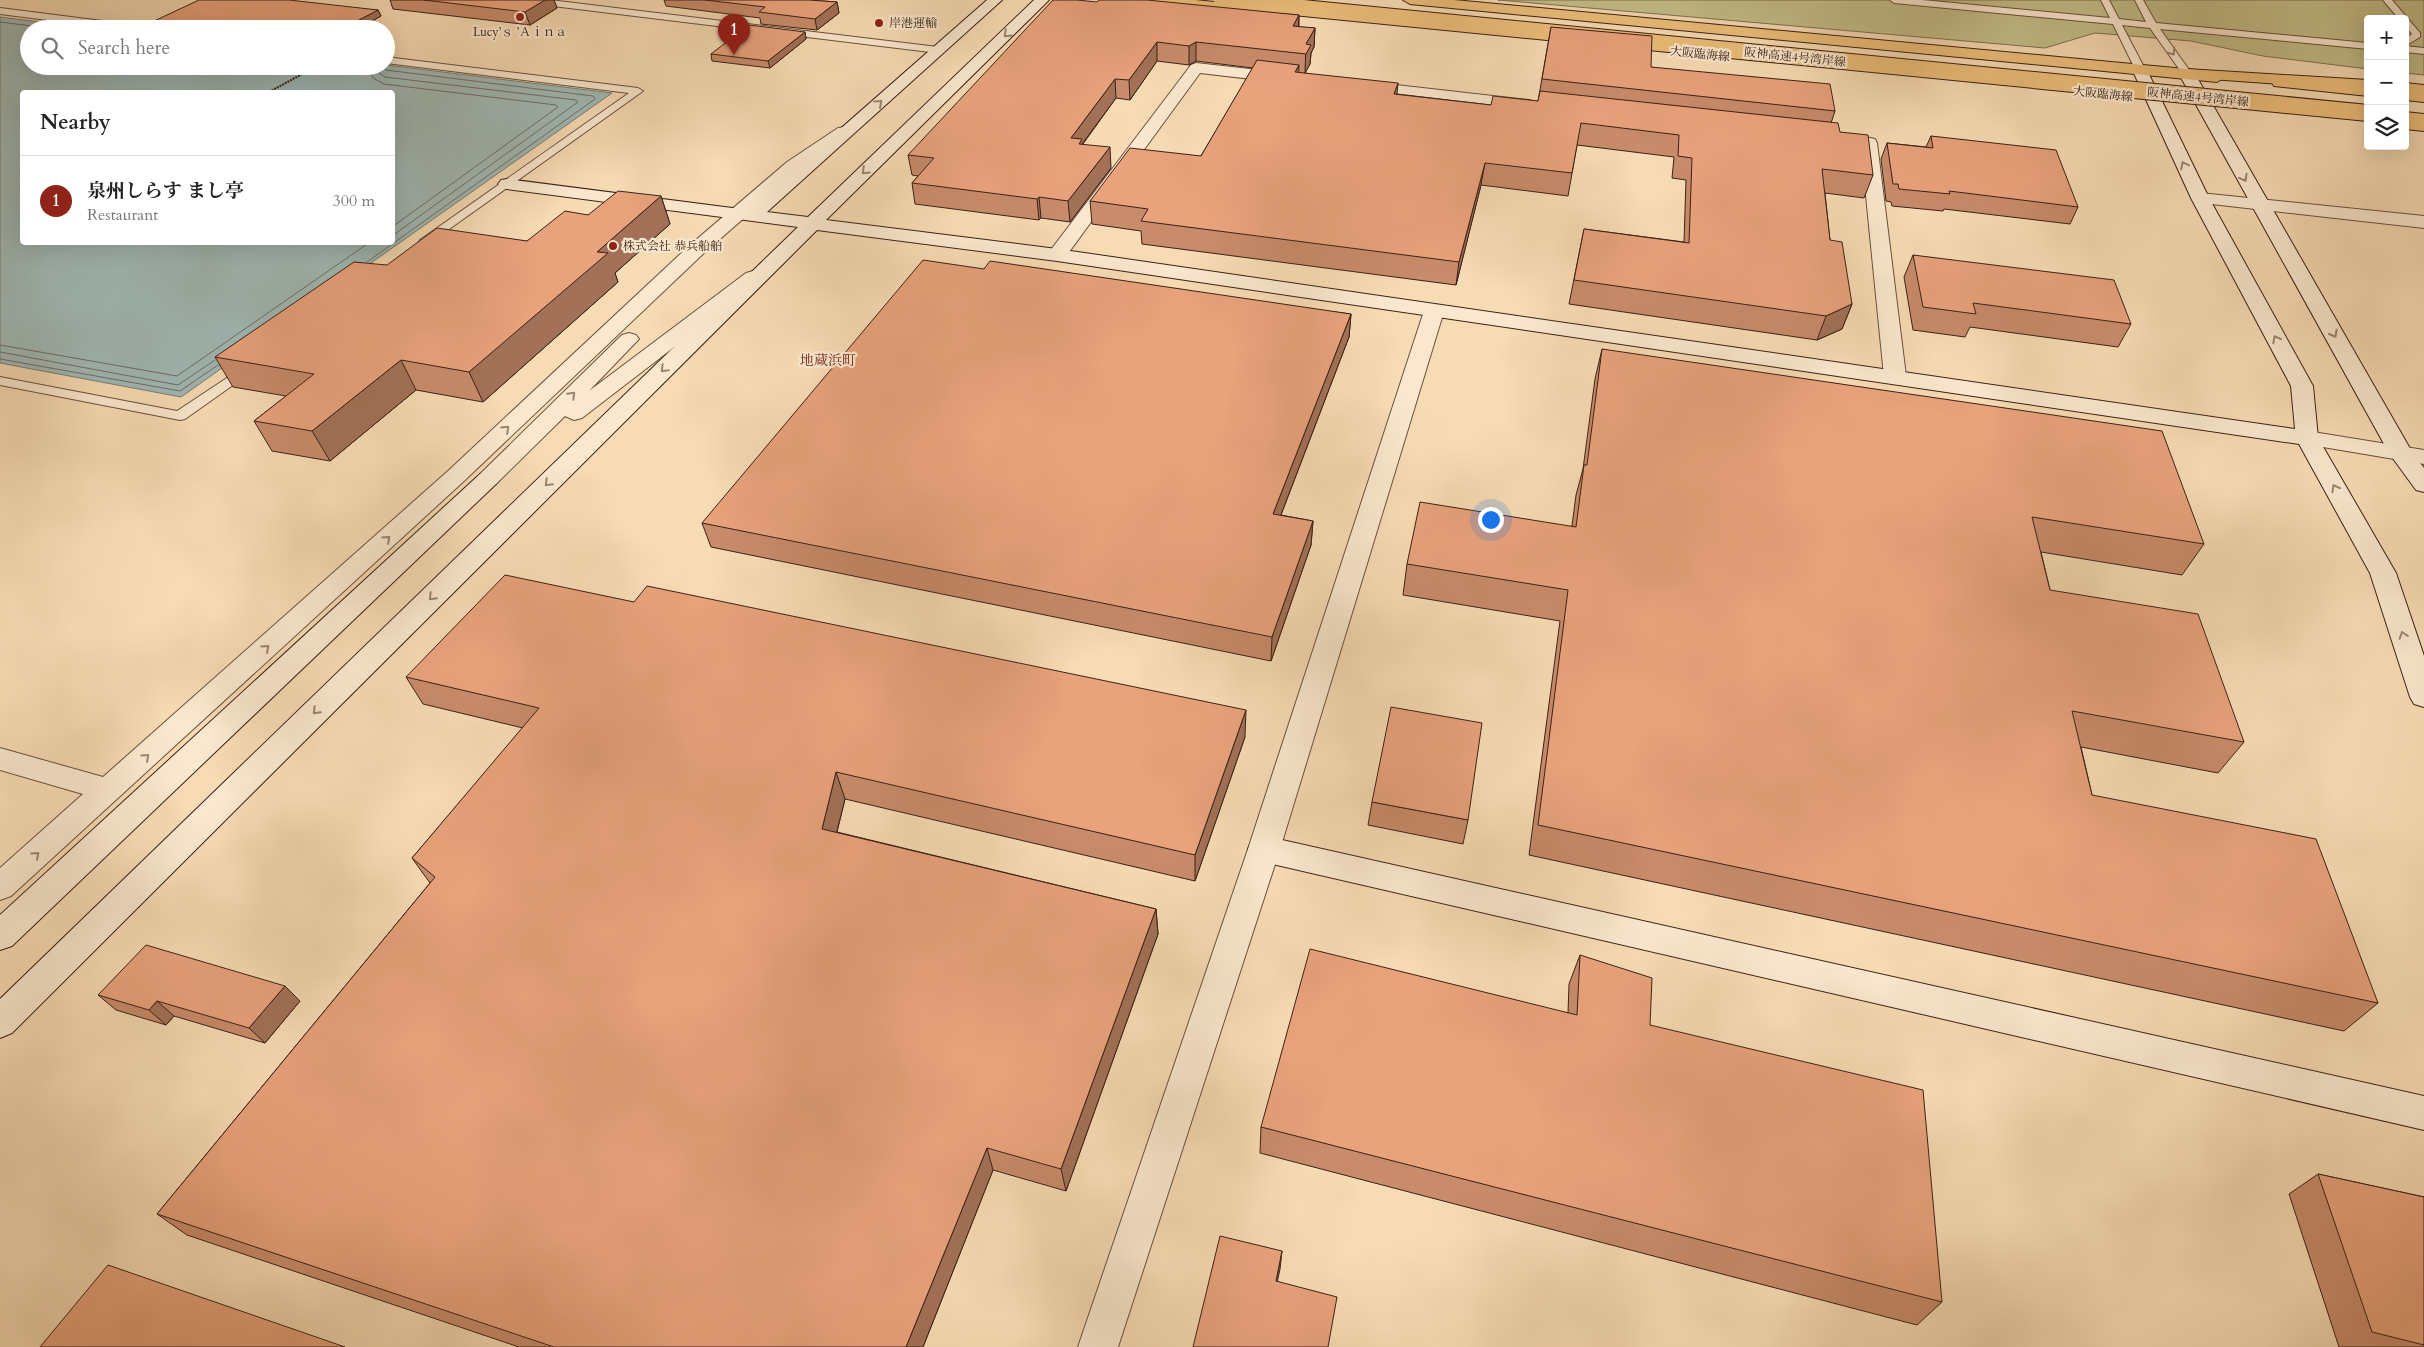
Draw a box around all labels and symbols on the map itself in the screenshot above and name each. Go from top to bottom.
marker: Lucy’ｓ ’Ａｉｎａ [514,11,526,23]
pin: 1 [718,14,750,55]
place label: 岸港運輸 [889,15,937,31]
marker: 岸港運輸 [873,17,885,29]
place label: Lucy’ｓ ’Ａｉｎａ [473,24,567,40]
one-way arrow [1004,28,1013,37]
street label: 大阪臨海線 [1669,43,1731,65]
street label: 阪神高速4号湾岸線 [1743,44,1847,70]
one-way arrow [2166,46,2175,56]
street label: 大阪臨海線 [2072,83,2134,105]
street label: 阪神高速4号湾岸線 [2146,84,2250,110]
one-way arrow [874,100,883,109]
one-way arrow [2180,161,2190,170]
one-way arrow [862,165,871,174]
one-way arrow [2238,172,2248,181]
place label: 株式会社 恭兵船舶 [623,238,722,254]
marker: 株式会社 恭兵船舶 [607,240,619,252]
one-way arrow [2327,328,2337,337]
one-way arrow [2273,336,2283,345]
district label: 地蔵浜町 [800,351,856,370]
one-way arrow [660,363,669,372]
one-way arrow [566,392,575,401]
one-way arrow [501,426,510,435]
one-way arrow [545,477,554,486]
one-way arrow [2331,484,2341,493]
your location [1478,507,1504,533]
one-way arrow [381,536,390,545]
one-way arrow [429,591,438,600]
one-way arrow [2399,631,2409,639]
one-way arrow [261,645,270,654]
one-way arrow [313,705,322,714]
one-way arrow [140,754,149,763]
one-way arrow [31,852,40,861]

